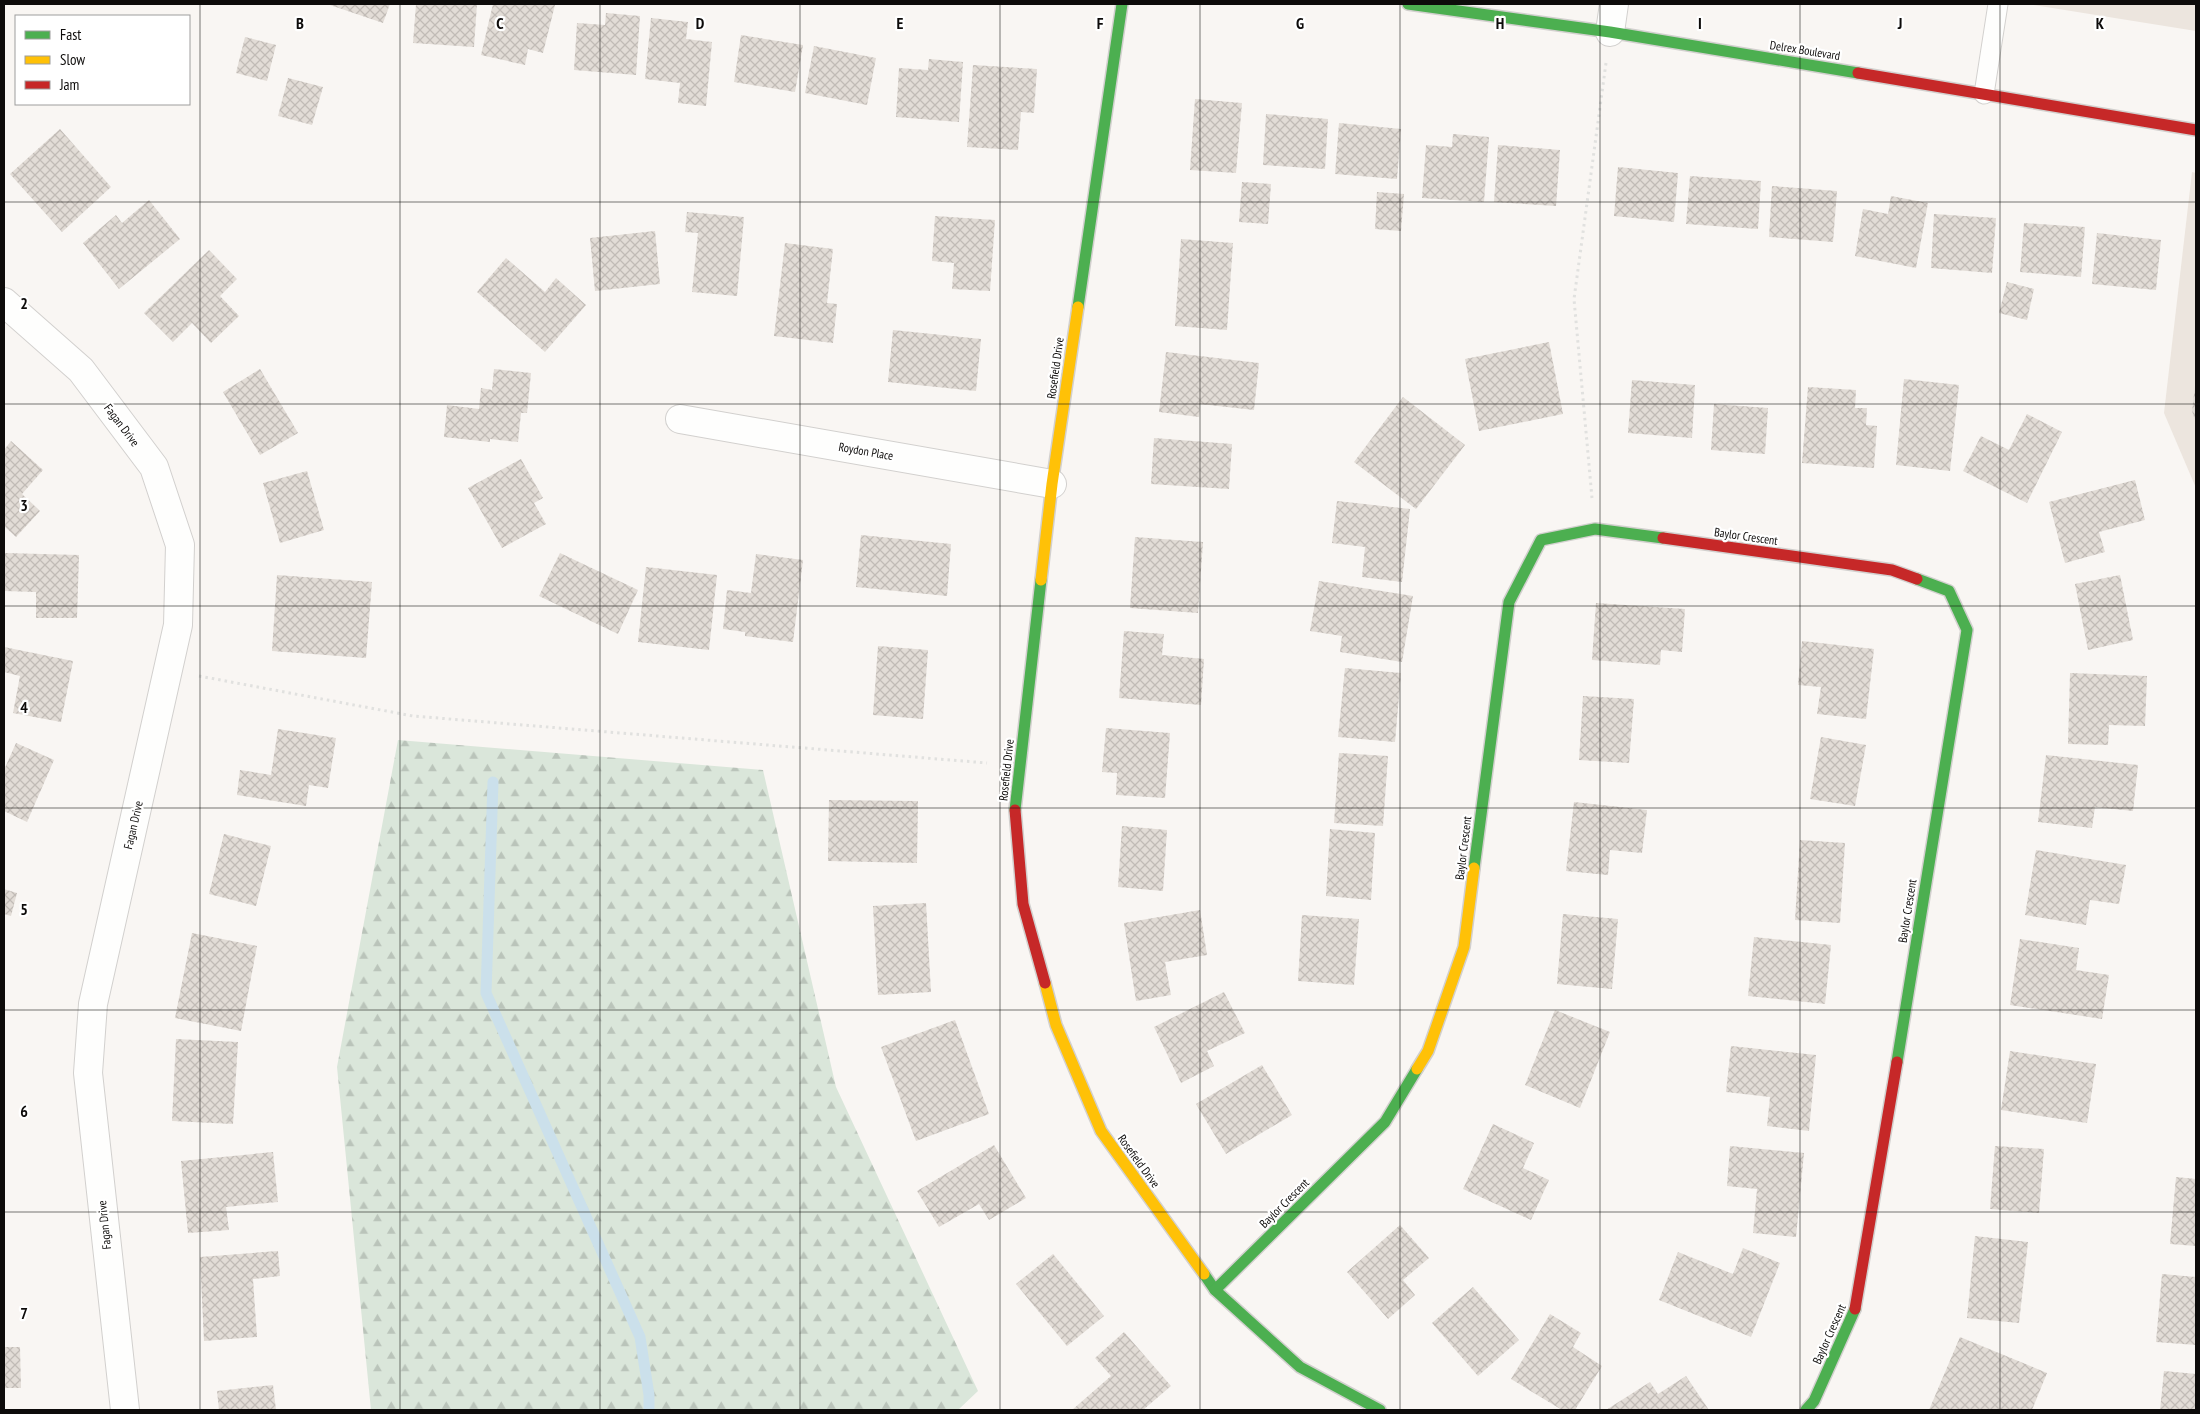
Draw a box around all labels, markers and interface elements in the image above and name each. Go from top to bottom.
text: B [296,13,304,33]
text: C [496,13,504,33]
text: D [696,13,705,33]
text: E [897,13,904,33]
text: F [1097,13,1104,33]
text: G [1296,13,1304,33]
text: H [1496,13,1504,33]
text: I [1698,13,1702,33]
text: J [1897,13,1902,33]
text: K [2096,13,2105,33]
legend [15,15,190,105]
text: Fast [60,25,81,44]
street label: Delrex Boulevard [1769,37,1841,63]
text: Slow [60,50,85,69]
text: Jam [59,75,79,94]
text: 2 [20,293,28,313]
street label: Rosefield Drive [1043,336,1067,400]
street label: Fagan Drive [101,401,143,449]
street label: Roydon Place [838,439,894,463]
text: 3 [20,495,28,515]
street label: Baylor Crescent [1713,524,1779,548]
text: 4 [20,697,28,717]
street label: Rosefield Drive [995,738,1017,802]
street label: Fagan Drive [120,799,146,851]
street label: Baylor Crescent [1452,815,1474,881]
street label: Baylor Crescent [1895,878,1920,944]
text: 5 [20,899,28,919]
text: 6 [20,1101,28,1121]
street label: Rosefield Drive [1115,1131,1163,1191]
street label: Baylor Crescent [1256,1175,1312,1231]
street label: Fagan Drive [94,1200,114,1250]
street label: Baylor Crescent [1809,1301,1849,1366]
text: 7 [20,1303,28,1323]

